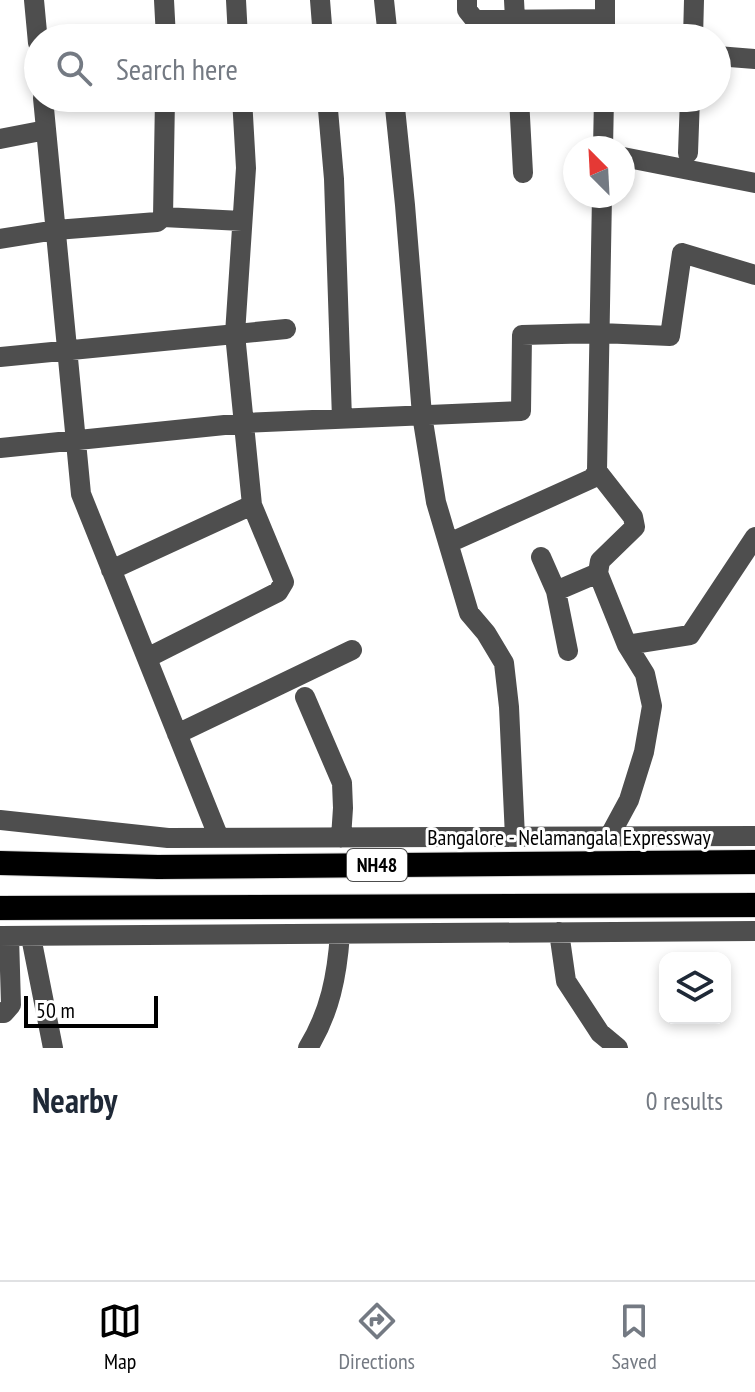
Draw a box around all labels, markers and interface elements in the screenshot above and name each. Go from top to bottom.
search box [24,24,731,112]
icon: search [52,46,96,90]
text: Search here [116,49,238,88]
north arrow [563,136,635,208]
street label: Bangalore - Nelamangala Expressway [427,823,712,851]
road number: NH48 [347,849,407,881]
map controls [659,952,731,1024]
button: layers [659,952,731,1024]
scale bar [24,992,158,1028]
text: 50 m [36,996,75,1024]
text: Nearby [32,1078,117,1122]
text: 0 results [646,1084,723,1117]
tab: Map [98,1299,142,1375]
tab: Directions [339,1299,415,1375]
tab: Saved [611,1299,657,1375]

